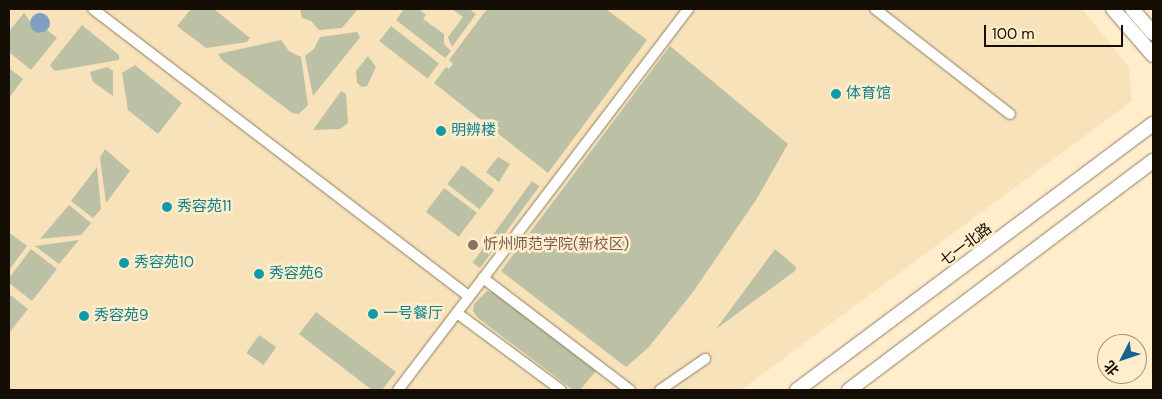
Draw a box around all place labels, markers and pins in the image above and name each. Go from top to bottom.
place label: 体育馆 [846,85,891,103]
marker: 体育馆 [830,88,842,100]
place label: 明辨楼 [451,122,496,140]
marker: 明辨楼 [435,125,447,137]
place label: 秀容苑11 [177,198,231,216]
marker: 秀容苑11 [161,201,173,213]
place label: 忻州师范学院(新校区) [483,236,629,254]
marker: 忻州师范学院(新校区) [467,239,479,251]
place label: 秀容苑10 [134,254,194,272]
marker: 秀容苑10 [118,257,130,269]
place label: 秀容苑6 [269,265,323,283]
marker: 秀容苑6 [253,268,265,280]
place label: 一号餐厅 [383,305,443,323]
place label: 秀容苑9 [94,307,148,325]
marker: 一号餐厅 [367,308,379,320]
marker: 秀容苑9 [78,310,90,322]

